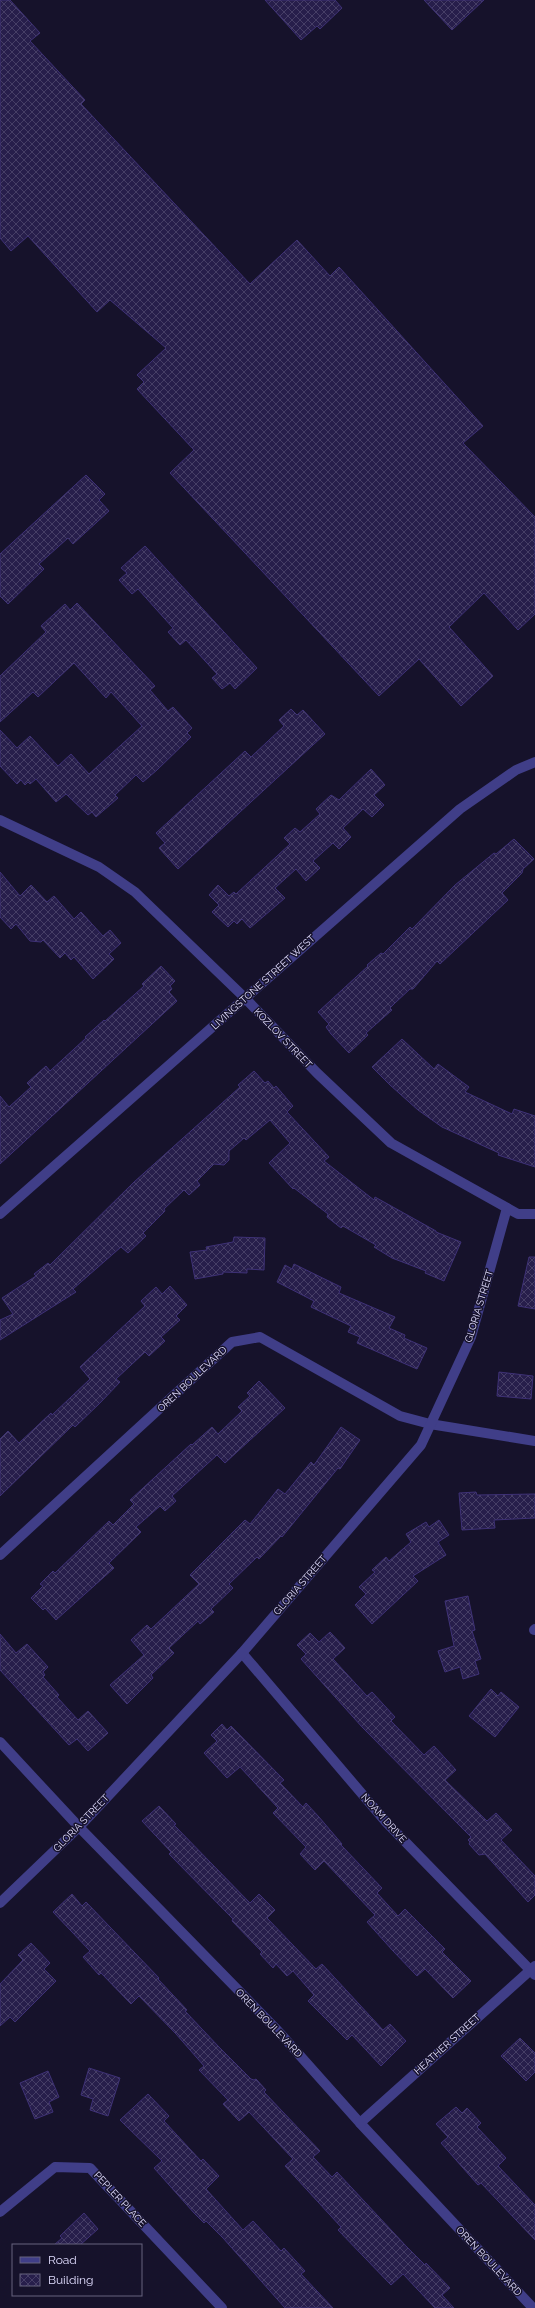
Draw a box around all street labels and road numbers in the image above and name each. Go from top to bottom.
street label: LIVINGSTONE STREET WEST [209,932,317,1032]
street label: KOZLOV STREET [252,1006,314,1070]
street label: GLORIA STREET [463,1268,495,1344]
street label: OREN BOULEVARD [155,1344,229,1414]
street label: GLORIA STREET [271,1553,329,1617]
street label: NOAM DRIVE [359,1791,409,1845]
street label: GLORIA STREET [51,1792,111,1854]
street label: OREN BOULEVARD [234,1987,304,2059]
street label: HEATHER STREET [412,2011,482,2077]
street label: PEPLER PLACE [92,2169,148,2229]
street label: OREN BOULEVARD [454,2224,524,2298]

